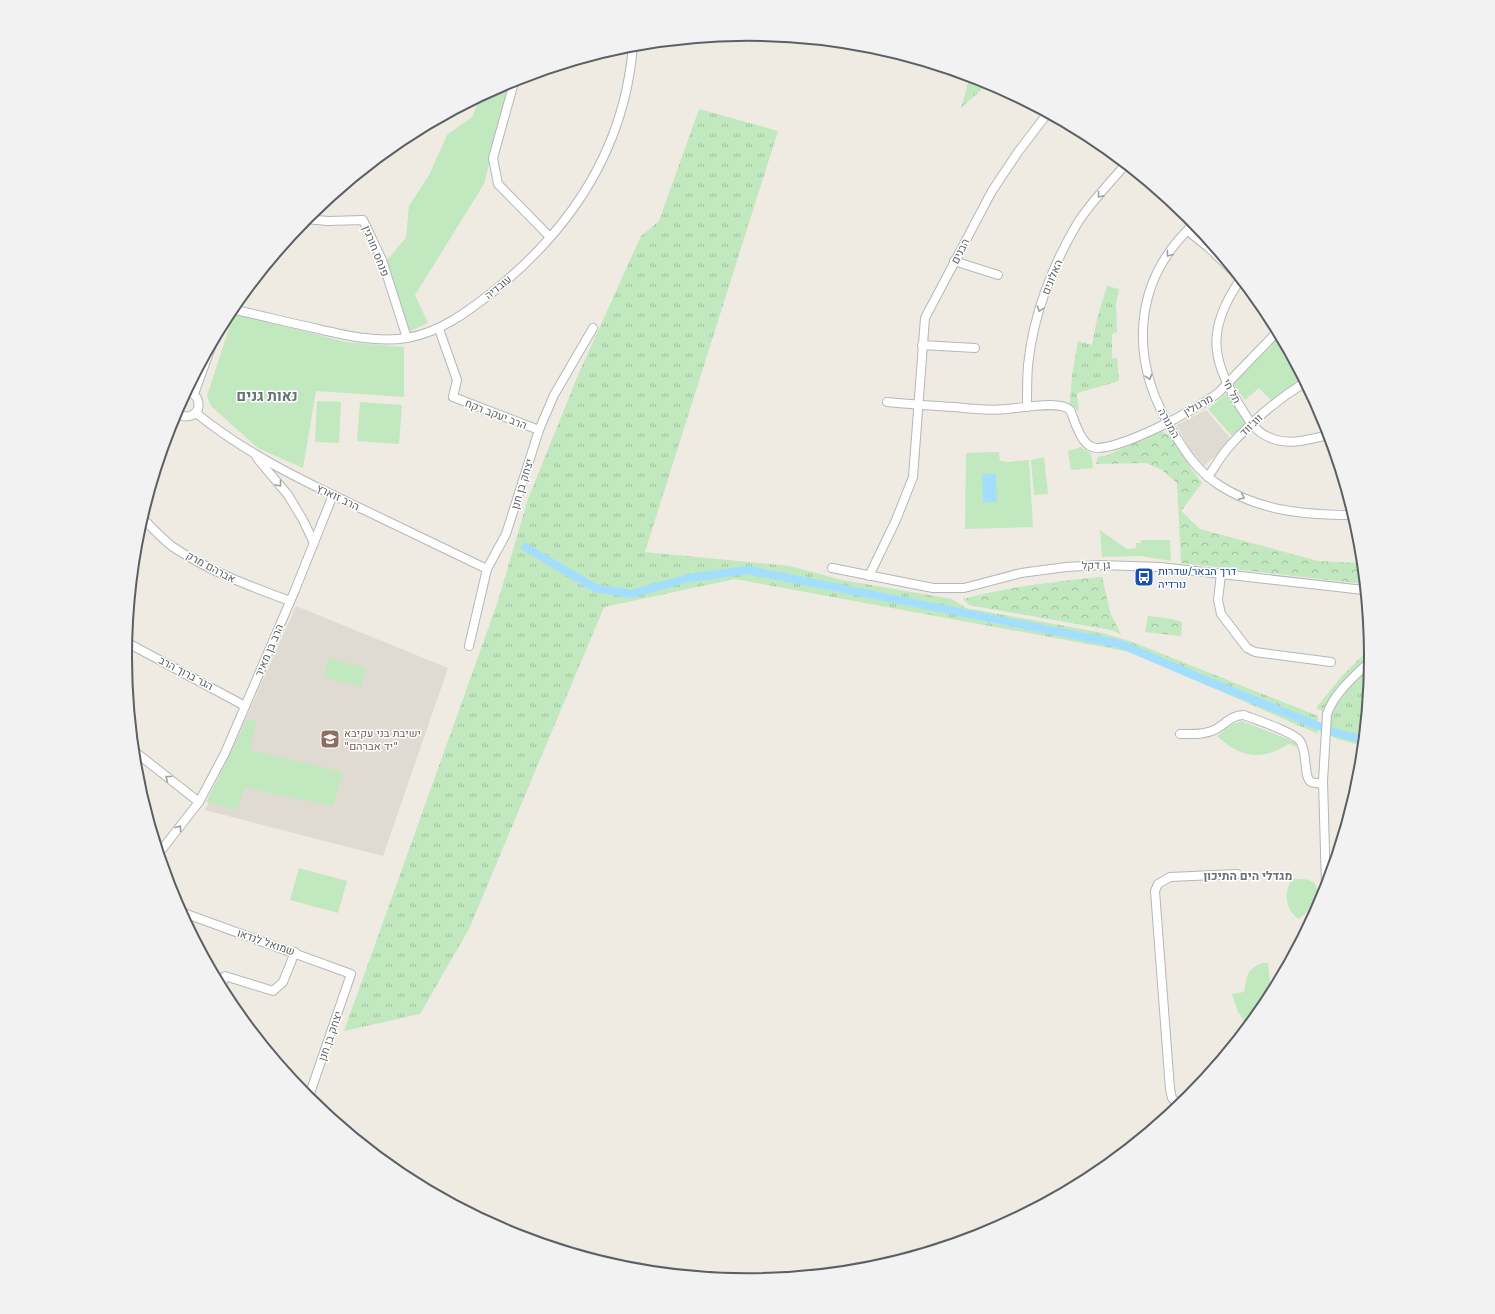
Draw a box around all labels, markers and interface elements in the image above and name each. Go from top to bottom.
one-way arrow [1098,190,1105,197]
street label: פנחס חורגין [359,223,393,279]
street label: הבנים [948,236,972,266]
one-way arrow [1167,249,1174,256]
street label: האלונים [1038,257,1066,297]
street label: עובדיה [482,272,514,302]
one-way arrow [1036,305,1045,312]
one-way arrow [1144,373,1153,380]
street label: תל חי [1220,376,1244,406]
district label: נאות גנים [236,386,298,405]
street label: מרגולין [1181,391,1215,419]
street label: הרב יעקב רקח [463,396,529,432]
street label: המנורה [1155,405,1183,441]
street label: ווג'ווד [1237,411,1265,439]
street label: יצחק בן חנן [508,457,536,511]
one-way arrow [274,480,281,487]
street label: הרב זוארץ [314,481,362,513]
one-way arrow [1237,492,1245,500]
street label: אברהם מרק [184,548,238,586]
street label: גן דקל [1082,558,1110,572]
place label: דרך הבאר/שדרות נורדיה [1158,564,1237,591]
bus stop icon: דרך הבאר/שדרות נורדיה [1133,566,1155,588]
street label: הרב בן מאיר [252,622,286,678]
street label: הגר ברוך הרב [156,653,216,693]
place label: ישיבת בני עקיבא "יד אברהם" [344,726,421,753]
school or university icon: ישיבת בני עקיבא "יד אברהם" [319,728,341,750]
one-way arrow [166,776,173,783]
one-way arrow [174,825,181,832]
district label: מגדלי הים התיכון [1203,868,1293,883]
street label: שמואל לנדאו [235,926,297,958]
street label: יצחק בן חנן [315,1009,345,1063]

